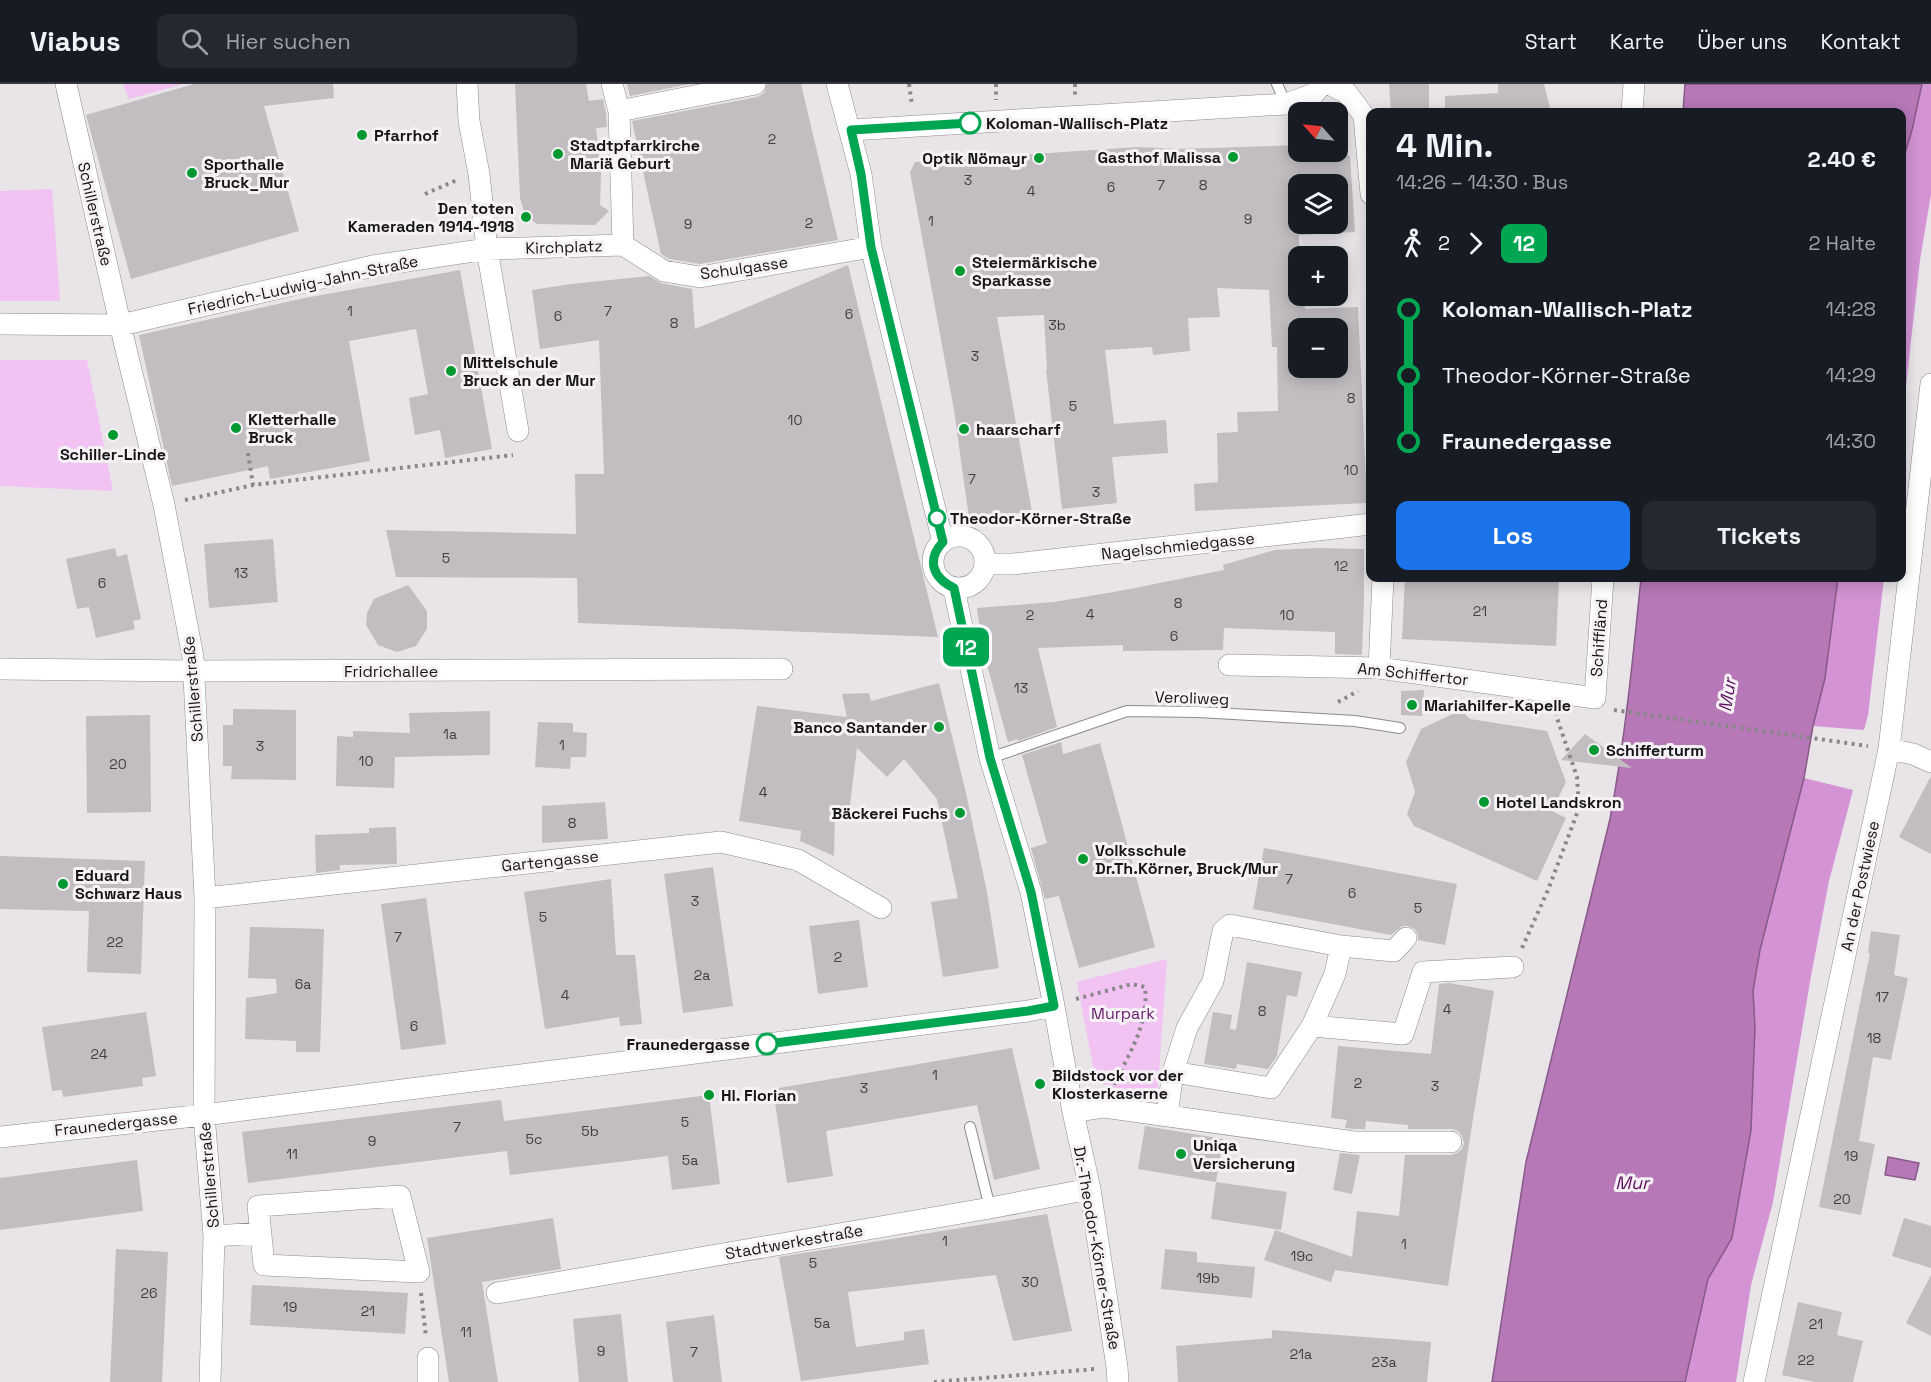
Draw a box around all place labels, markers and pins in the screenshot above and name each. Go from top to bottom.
marker: Koloman-Wallisch-Platz [959,112,981,134]
place label: Koloman-Wallisch-Platz [986,113,1168,134]
place label: Pfarrhof [374,125,439,146]
marker: Pfarrhof [355,128,369,142]
place label: Stadtpfarrkirche Mariä Geburt [570,135,700,174]
marker: Stadtpfarrkirche Mariä Geburt [551,147,565,161]
place label: Gasthof Malissa [1097,147,1221,168]
place label: Optik Nömayr [922,148,1027,169]
marker: Gasthof Malissa [1226,150,1240,164]
marker: Optik Nömayr [1032,151,1046,165]
place label: Sporthalle Bruck_Mur [204,154,289,193]
marker: Sporthalle Bruck_Mur [185,166,199,180]
place label: Den toten Kameraden 1914-1918 [348,198,514,237]
marker: Den toten Kameraden 1914-1918 [519,210,533,224]
place label: Steiermärkische Sparkasse [972,252,1097,291]
marker: Steiermärkische Sparkasse [953,264,967,278]
place label: Mittelschule Bruck an der Mur [463,352,596,391]
marker: Mittelschule Bruck an der Mur [444,364,458,378]
place label: Kletterhalle Bruck [248,409,336,448]
place label: haarscharf [976,419,1061,440]
marker: Kletterhalle Bruck [229,421,243,435]
marker: haarscharf [957,422,971,436]
marker: Schiller-Linde [106,428,120,442]
place label: Schiller-Linde [60,444,166,465]
place label: Theodor-Körner-Straße [950,508,1131,529]
marker: Theodor-Körner-Straße [928,509,946,527]
place label: Mariahilfer-Kapelle [1424,695,1571,716]
marker: Mariahilfer-Kapelle [1405,698,1419,712]
place label: Banco Santander [793,717,927,738]
marker: Banco Santander [932,720,946,734]
place label: Schifferturm [1606,740,1704,761]
marker: Schifferturm [1587,743,1601,757]
place label: Hotel Landskron [1496,792,1622,813]
marker: Hotel Landskron [1477,795,1491,809]
place label: Bäckerei Fuchs [832,803,948,824]
marker: Bäckerei Fuchs [953,806,967,820]
place label: Volksschule Dr.Th.Körner, Bruck/Mur [1095,840,1278,879]
marker: Volksschule Dr.Th.Körner, Bruck/Mur [1076,852,1090,866]
place label: Eduard Schwarz Haus [75,865,182,904]
marker: Eduard Schwarz Haus [56,877,70,891]
marker: Fraunedergasse [756,1033,778,1055]
place label: Fraunedergasse [626,1034,750,1055]
place label: Bildstock vor der Klosterkaserne [1052,1065,1183,1104]
marker: Bildstock vor der Klosterkaserne [1033,1077,1047,1091]
place label: Hl. Florian [721,1085,796,1106]
marker: Hl. Florian [702,1088,716,1102]
place label: Uniqa Versicherung [1193,1135,1295,1174]
marker: Uniqa Versicherung [1174,1147,1188,1161]

